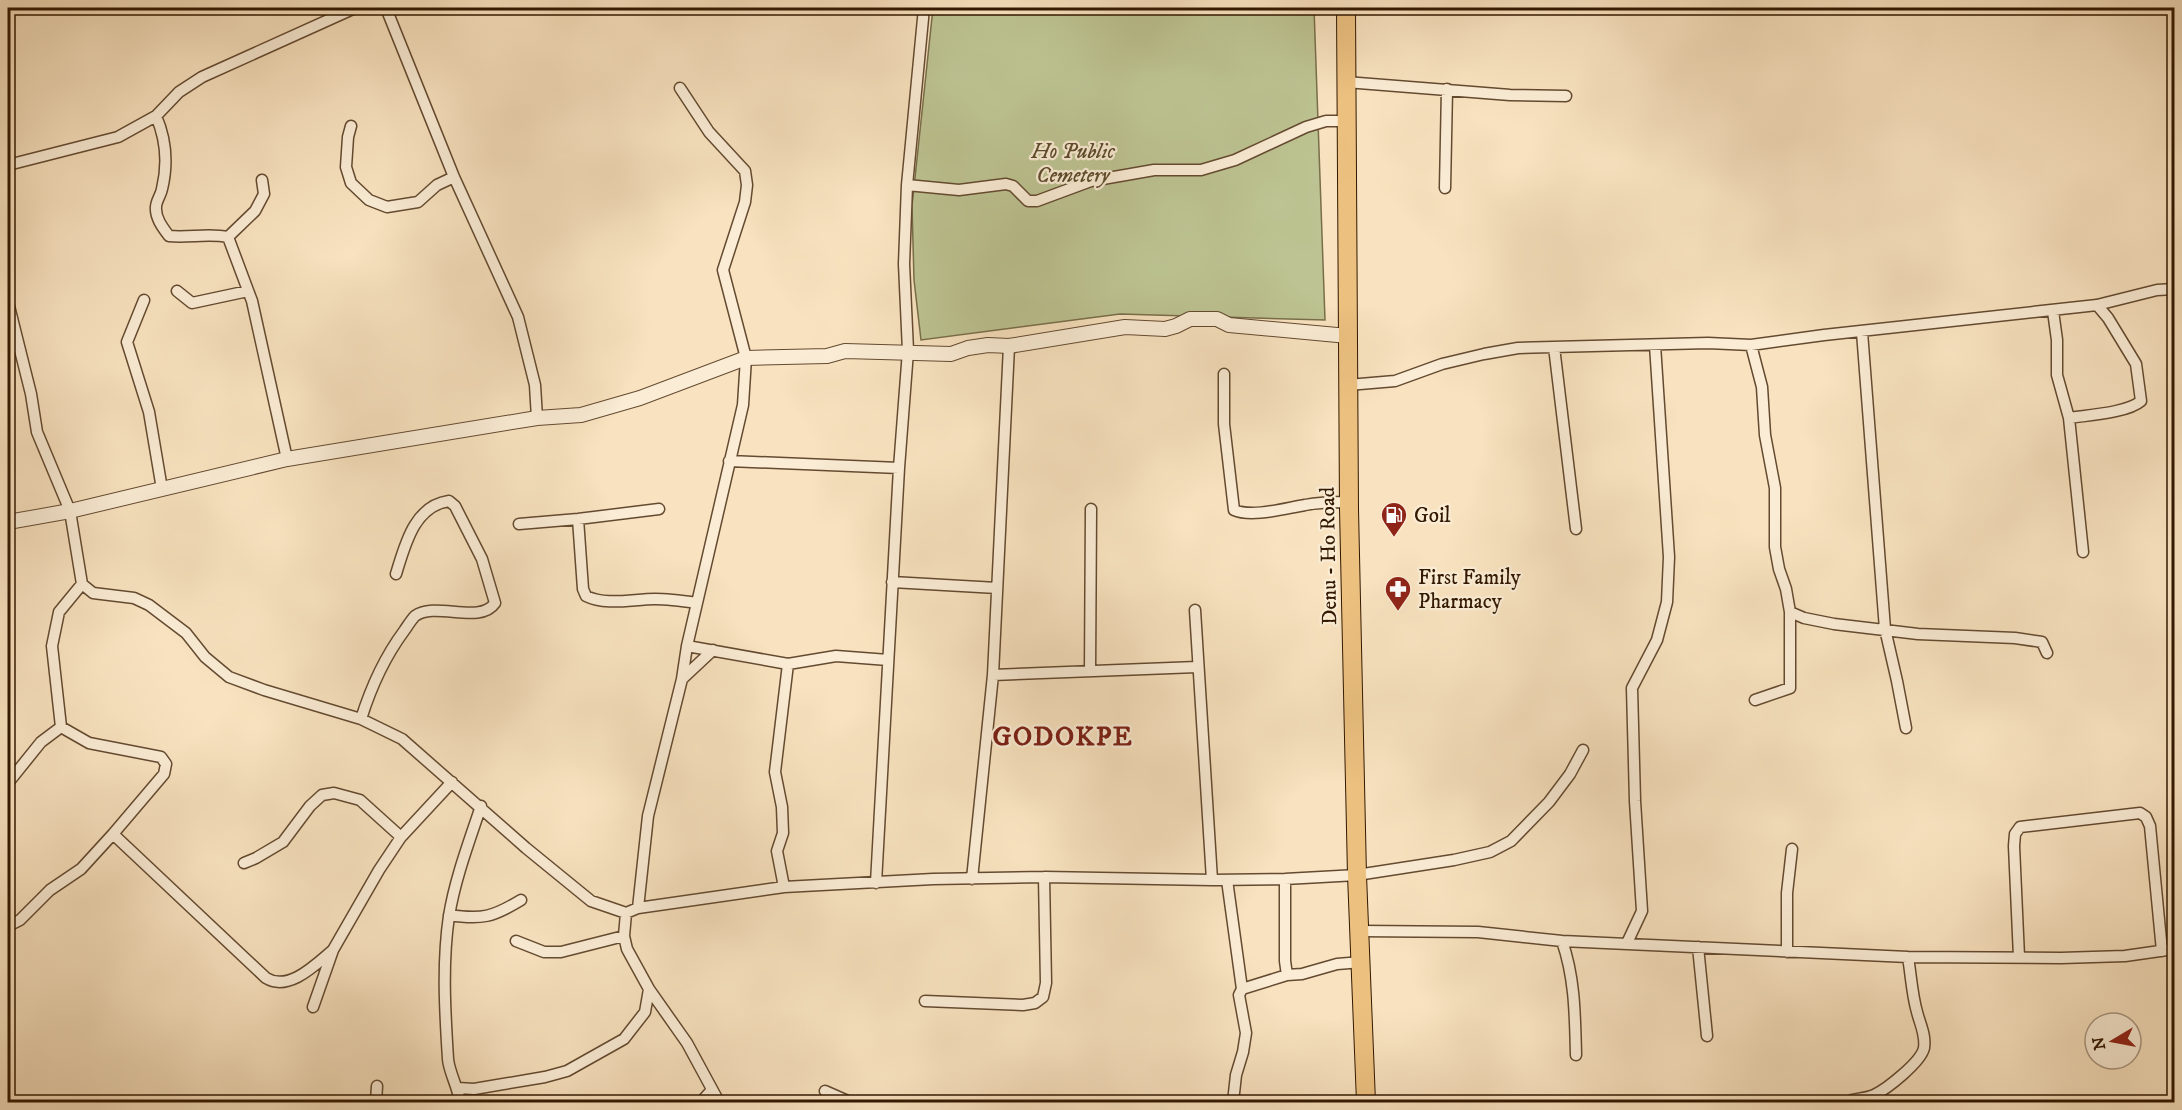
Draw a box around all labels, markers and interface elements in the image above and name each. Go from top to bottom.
park label: Ho Public Cemetery [1030,139,1115,189]
street label: Denu - Ho Road [1315,486,1343,625]
fuel station icon: Goil [1379,500,1409,538]
place label: Goil [1414,503,1451,529]
place label: First Family Pharmacy [1418,565,1522,615]
pharmacy icon: First Family Pharmacy [1383,574,1413,612]
district label: GODOKPE [993,720,1133,754]
north arrow [2083,1011,2143,1071]
text: N [2088,1035,2110,1052]

